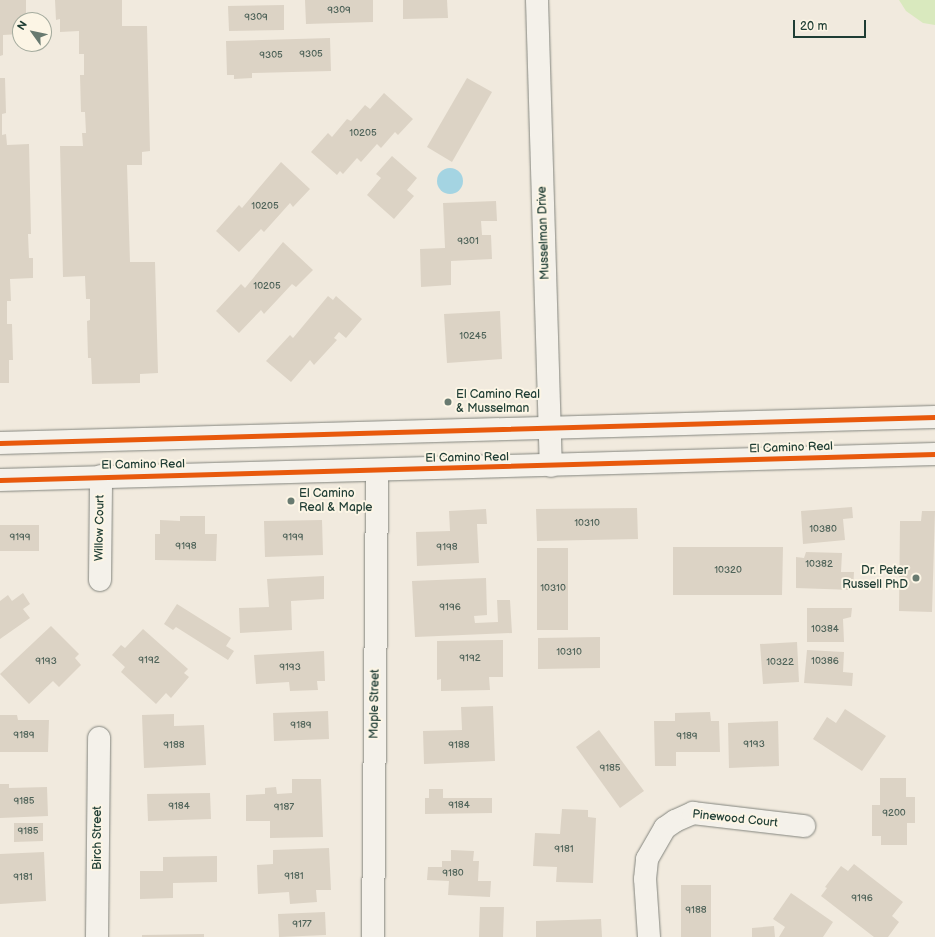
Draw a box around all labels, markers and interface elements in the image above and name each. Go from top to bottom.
house number: 9309 [327,5,351,17]
north arrow [12,12,52,52]
house number: 9309 [244,12,268,24]
scale bar [795,12,868,38]
text: N [15,19,30,33]
text: 20 m [800,19,827,34]
house number: 9305 [299,49,323,61]
house number: 9305 [259,50,283,62]
house number: 10205 [349,128,377,140]
street label: Musselman Drive [535,186,553,280]
house number: 10205 [251,201,279,213]
house number: 9301 [457,236,479,248]
house number: 10205 [253,281,281,293]
house number: 10245 [459,331,487,343]
place label: El Camino Real & Musselman [456,388,540,416]
marker: El Camino Real & Musselman [443,397,453,407]
street label: El Camino Real [749,439,833,457]
street label: El Camino Real [425,450,509,466]
street label: El Camino Real [101,457,185,473]
place label: El Camino Real & Maple [299,487,372,515]
street label: Willow Court [92,495,108,561]
marker: El Camino Real & Maple [286,496,296,506]
house number: 10310 [574,518,600,530]
house number: 10380 [809,524,837,536]
house number: 9199 [9,532,31,544]
house number: 9199 [282,532,304,544]
house number: 9198 [175,541,197,553]
house number: 9198 [436,542,458,554]
house number: 10382 [805,559,833,571]
place label: Dr. Peter Russell PhD [842,564,908,592]
house number: 10320 [714,565,742,577]
marker: Dr. Peter Russell PhD [911,573,921,583]
house number: 10310 [540,583,566,595]
house number: 9196 [439,602,461,614]
house number: 10384 [811,624,839,636]
house number: 10310 [556,647,582,659]
house number: 9192 [459,653,481,665]
house number: 9192 [138,655,160,667]
house number: 9193 [35,656,57,668]
house number: 10386 [811,656,839,668]
house number: 10322 [766,657,794,669]
house number: 9193 [279,662,301,674]
street label: Maple Street [367,669,383,739]
house number: 9189 [290,720,312,732]
house number: 9189 [13,730,35,742]
house number: 9189 [676,731,698,743]
house number: 9193 [743,739,765,751]
house number: 9188 [163,740,185,752]
house number: 9188 [448,740,470,752]
house number: 9185 [599,763,621,775]
house number: 9185 [13,796,35,808]
house number: 9184 [448,800,470,812]
house number: 9184 [168,801,190,813]
house number: 9187 [274,802,294,814]
street label: Birch Street [91,806,105,870]
street label: Pinewood Court [691,807,779,831]
house number: 9200 [882,808,906,820]
house number: 9185 [17,826,39,838]
house number: 9181 [554,844,574,856]
house number: 9180 [442,868,464,880]
house number: 9181 [284,871,304,883]
house number: 9181 [13,872,33,884]
house number: 9196 [851,893,873,905]
house number: 9188 [685,905,707,917]
house number: 9177 [292,919,312,931]

